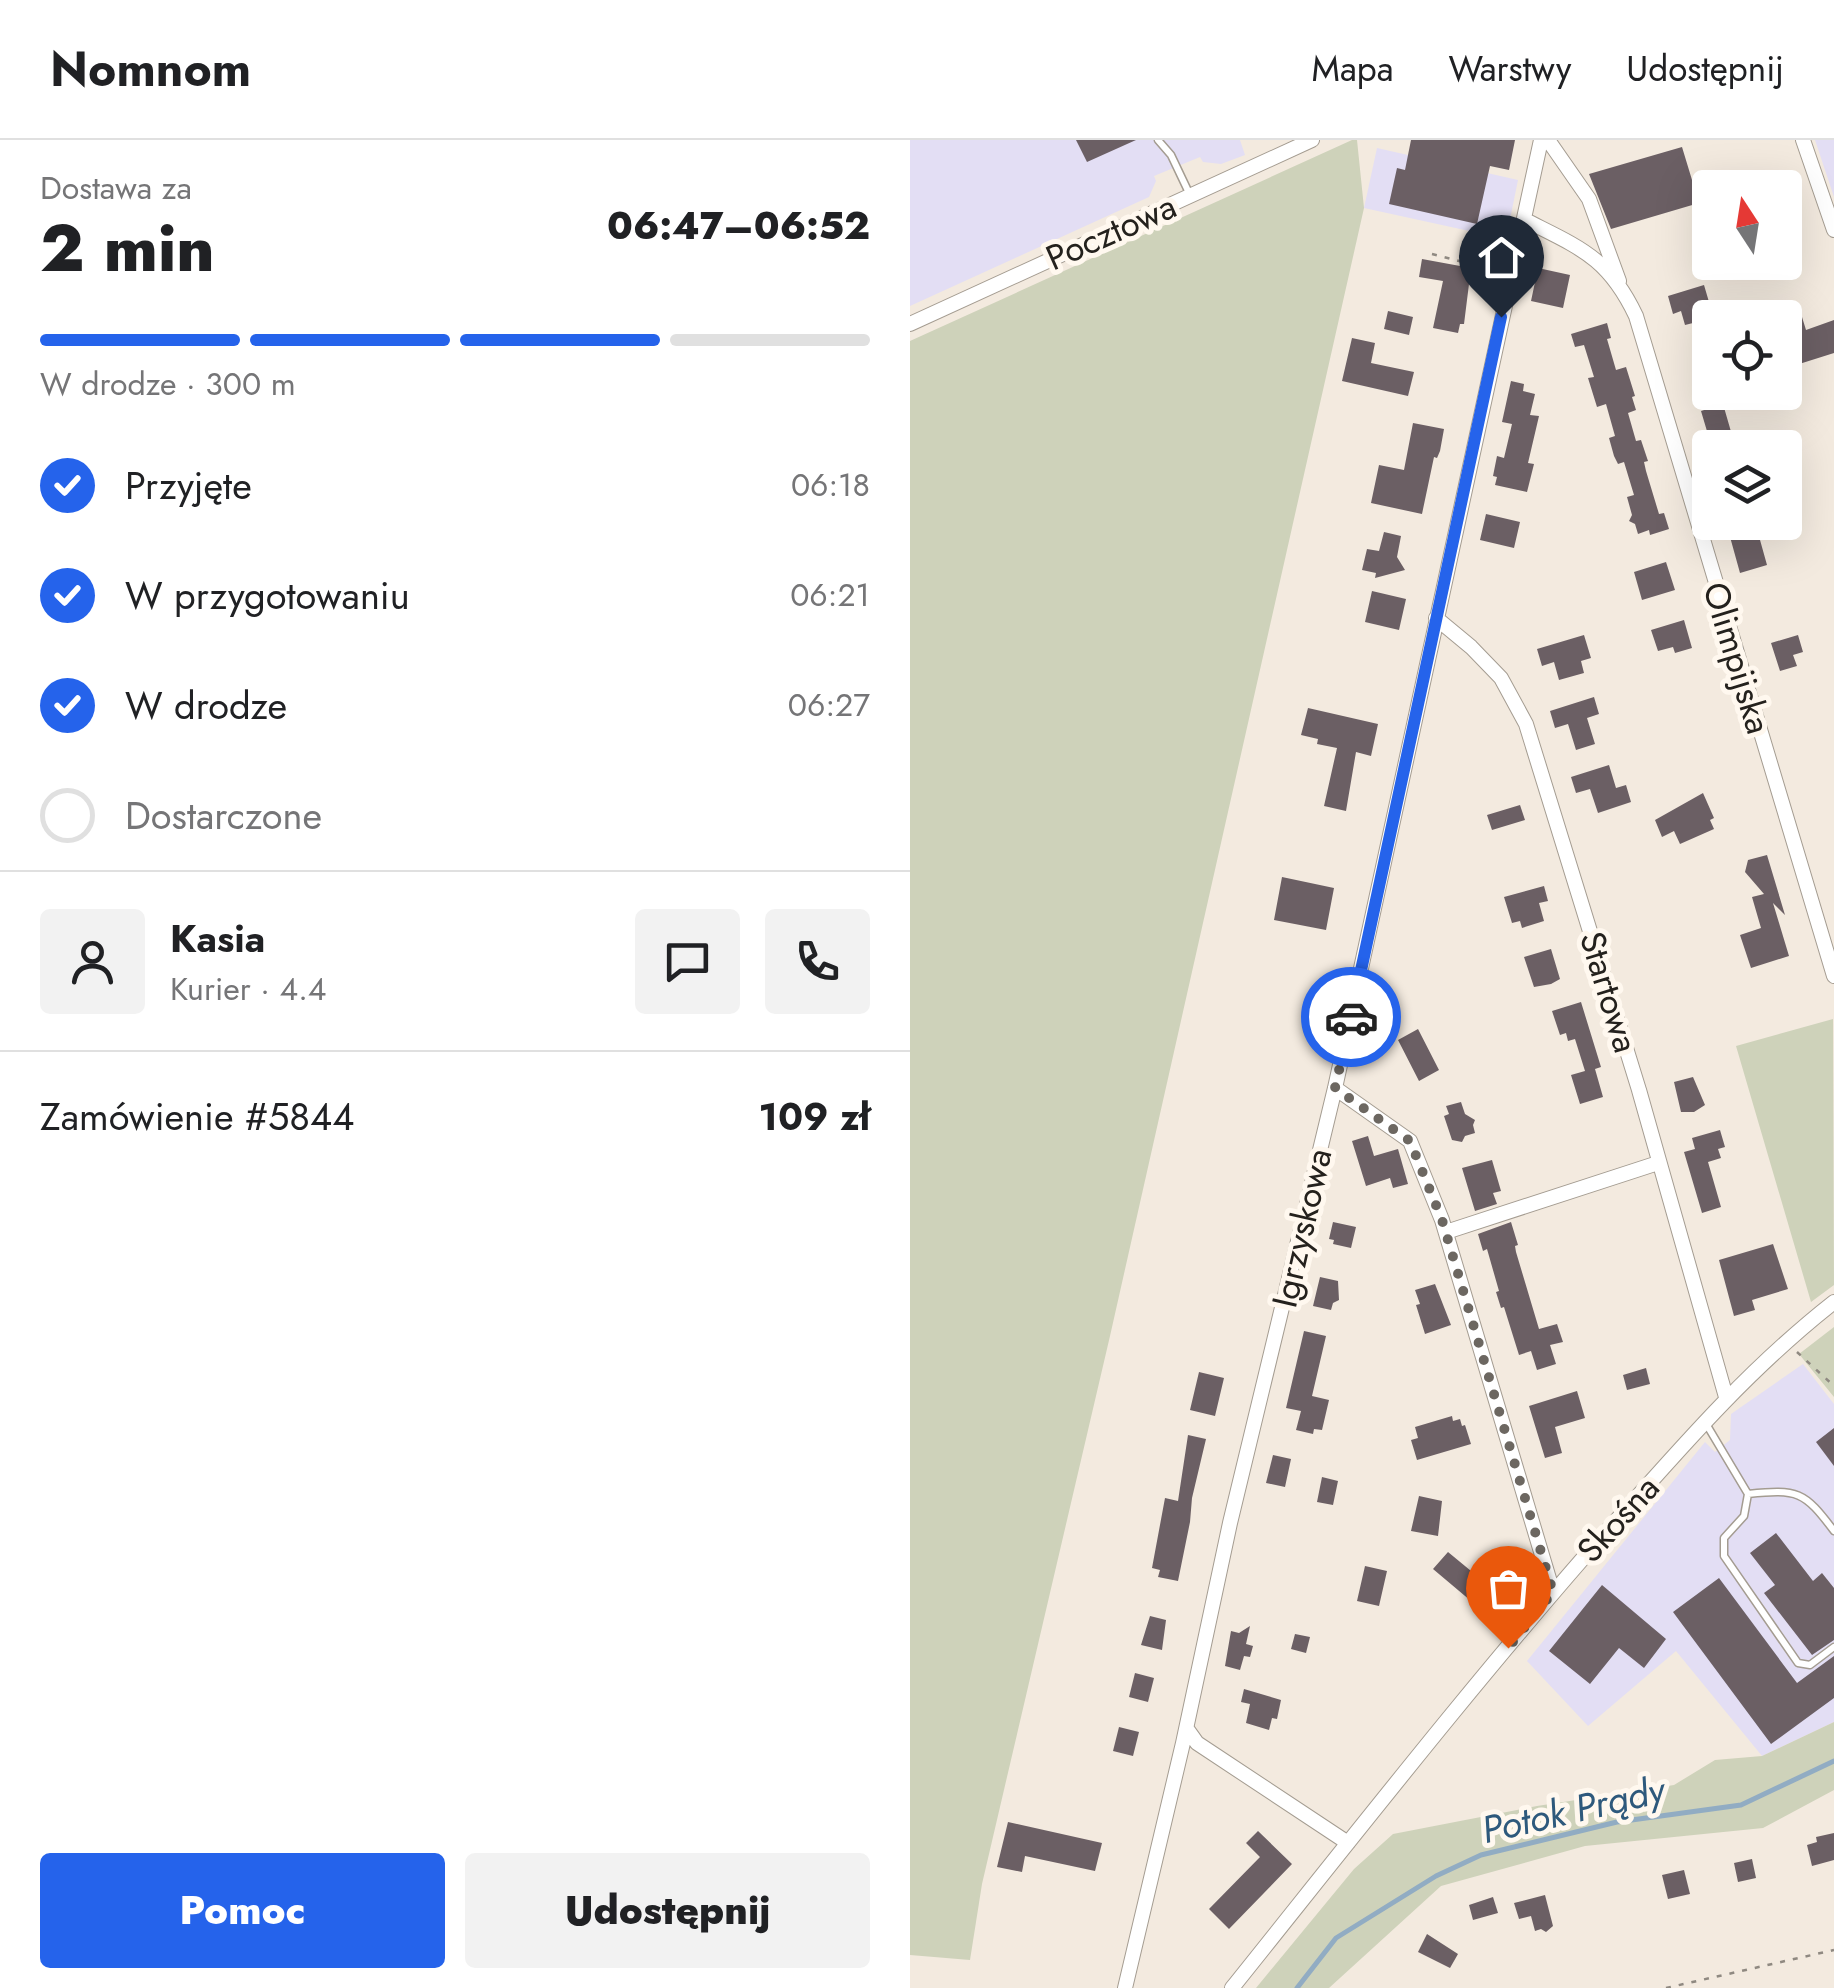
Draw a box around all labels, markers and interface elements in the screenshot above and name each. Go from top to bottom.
text: Nomnom [50,35,251,104]
text: Mapa [1312,44,1394,94]
text: Warstwy [1449,44,1571,94]
text: Udostępnij [1626,44,1784,94]
text: Dostawa za [40,165,192,211]
north arrow [1692,170,1802,280]
map controls [1692,170,1802,540]
street label: Pocztowa [1038,181,1184,283]
text: 06:47–06:52 [607,198,870,253]
text: 2 min [40,201,215,295]
pin [1459,215,1544,318]
icon: home [1474,230,1529,285]
button: locate [1692,300,1802,410]
text: W drodze · 300 m [40,361,296,407]
button: layers [1692,430,1802,540]
icon: check [40,458,95,513]
text: Przyjęte [125,458,252,513]
text: 06:18 [791,462,870,508]
icon: check [40,568,95,623]
text: W przygotowaniu [125,568,410,623]
text: 06:21 [790,572,870,618]
street label: Olimpijska [1690,576,1784,740]
icon: check [40,678,95,733]
text: W drodze [125,678,287,733]
text: 06:27 [788,682,870,728]
text: Dostarczone [125,788,322,843]
button: person [40,909,145,1014]
button: chat [635,909,740,1014]
button: phone [765,909,870,1014]
text: Kasia [170,911,265,966]
street label: Startowa [1567,925,1651,1059]
text: Kurier · 4.4 [170,966,326,1012]
courier [1301,967,1401,1067]
icon: car [1324,990,1379,1045]
text: Zamówienie #5844 [40,1089,354,1144]
text: 109 zł [759,1089,870,1144]
street label: Igrzyskowa [1259,1144,1345,1312]
street label: Skośna [1565,1464,1671,1574]
pin [1466,1546,1551,1649]
icon: bag [1481,1561,1536,1616]
water label: Potok Prądy [1476,1761,1673,1857]
button: Pomoc [40,1853,445,1968]
button: Udostępnij [465,1853,870,1968]

